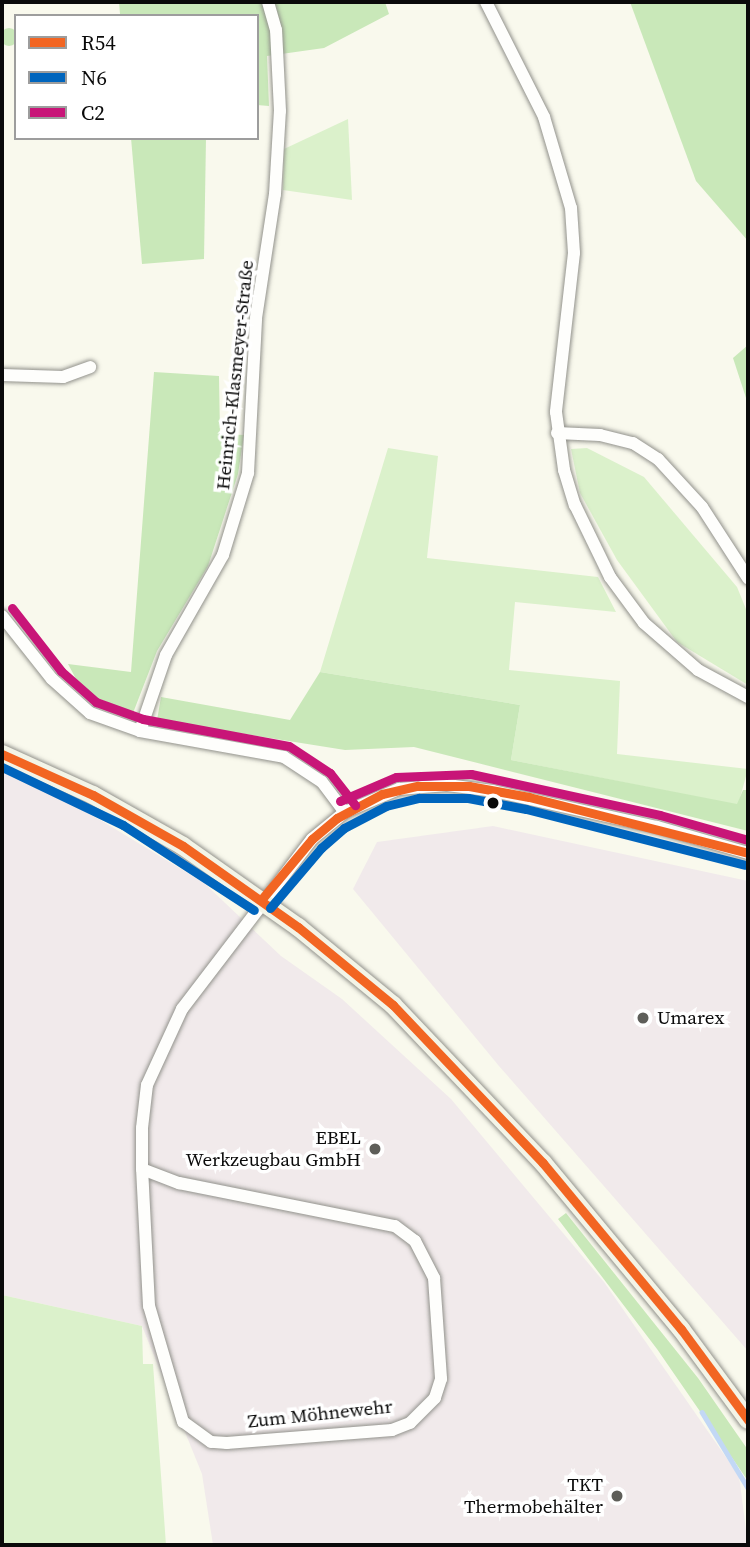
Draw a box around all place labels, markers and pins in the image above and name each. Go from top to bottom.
unlabelled marker [486,796,500,810]
place label: Umarex [657,1007,724,1029]
marker: Umarex [635,1010,651,1026]
place label: EBEL Werkzeugbau GmbH [185,1127,361,1171]
marker: EBEL Werkzeugbau GmbH [367,1141,383,1157]
place label: TKT Thermobehälter [464,1474,603,1518]
marker: TKT Thermobehälter [609,1488,625,1504]

